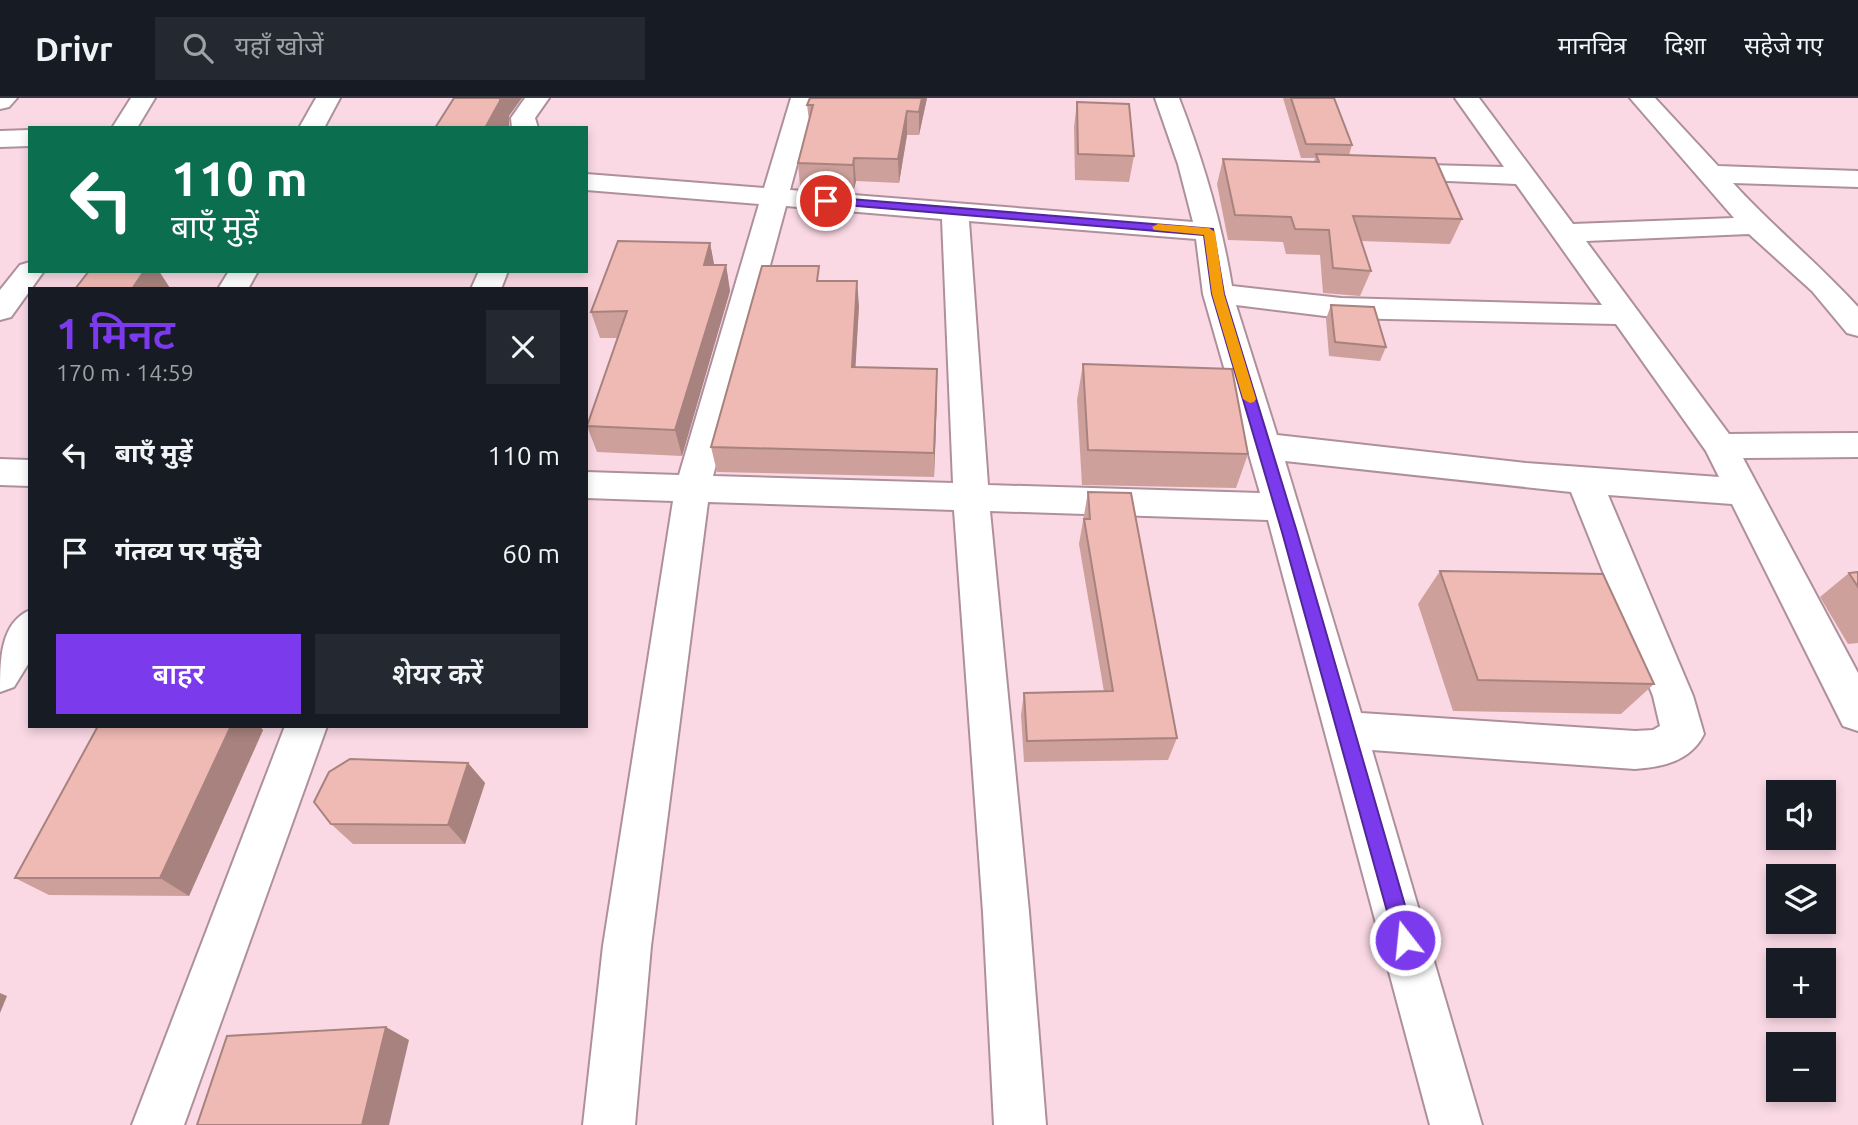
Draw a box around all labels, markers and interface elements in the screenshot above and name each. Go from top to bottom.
search box [155,17,645,80]
icon: search [179,29,217,67]
text: Drivr [35,30,113,67]
text: यहाँ खोजें [235,31,323,60]
text: मानचित्र [1558,32,1626,59]
text: दिशा [1664,32,1706,59]
text: सहेजे गए [1744,32,1823,59]
text: 110 m [171,150,308,205]
icon: left [56,154,147,245]
pin [796,171,856,231]
icon: arrive [807,182,845,220]
text: बाएँ मुड़ें [171,208,259,244]
text: 1 मिनट [56,310,175,357]
button: close [486,310,560,384]
text: 170 m · 14:59 [56,360,194,385]
icon: left [56,436,94,474]
text: बाएँ मुड़ें [115,438,192,467]
text: 110 m [488,441,560,470]
icon: arrive [56,534,94,572]
text: गंतव्य पर पहुँचे [115,536,261,565]
text: 60 m [502,539,560,568]
button: बाहर [56,634,301,714]
button: शेयर करें [315,634,560,714]
map controls [1766,780,1836,1102]
button: sound [1766,780,1836,850]
button: layers [1766,864,1836,934]
position arrow [1368,903,1442,977]
button: + [1766,948,1836,1018]
button: − [1766,1032,1836,1102]

